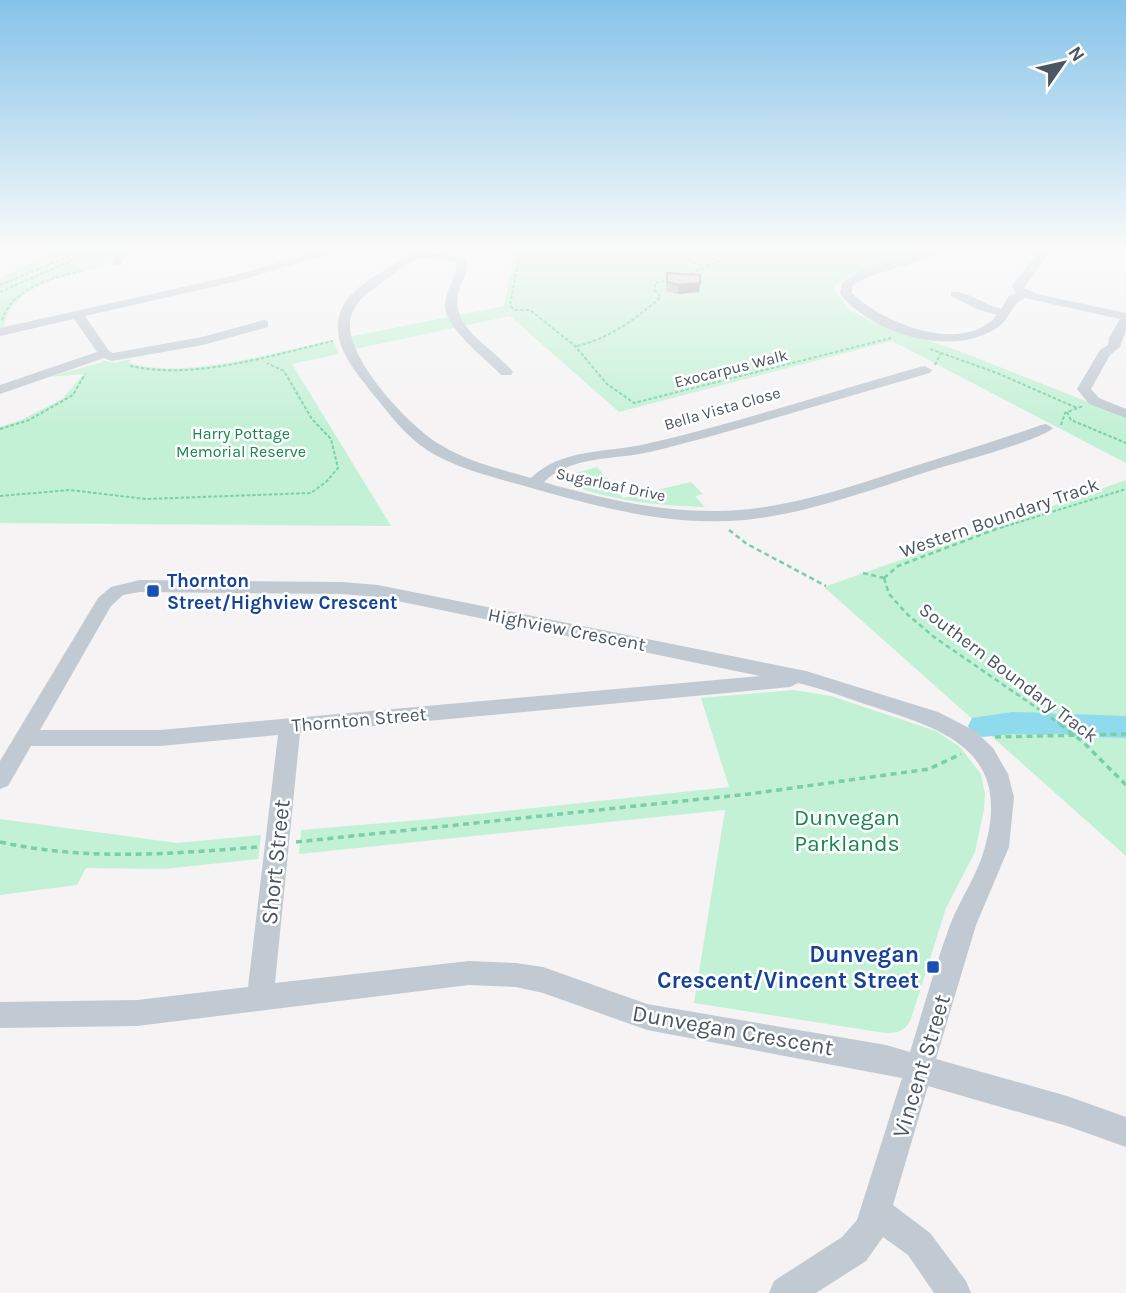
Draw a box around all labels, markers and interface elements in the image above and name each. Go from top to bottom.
north arrow [1028,28,1098,98]
text: N [1063,42,1089,66]
street label: Exocarpus Walk [672,345,790,392]
street label: Bella Vista Close [662,383,783,434]
park label: Harry Pottage Memorial Reserve [176,424,306,461]
street label: Sugarloaf Drive [554,464,667,505]
street label: Western Boundary Track [897,473,1102,562]
place label: Thornton Street/Highview Crescent [167,570,398,614]
marker: Thornton Street/Highview Crescent [145,583,161,599]
street label: Southern Boundary Track [915,599,1102,747]
street label: Highview Crescent [486,604,648,656]
street label: Thornton Street [291,703,427,737]
street label: Short Street [255,798,296,926]
park label: Dunvegan Parklands [794,804,900,857]
place label: Dunvegan Crescent/Vincent Street [657,941,919,994]
marker: Dunvegan Crescent/Vincent Street [925,959,941,975]
street label: Vincent Street [887,991,956,1141]
street label: Dunvegan Crescent [630,999,836,1062]

